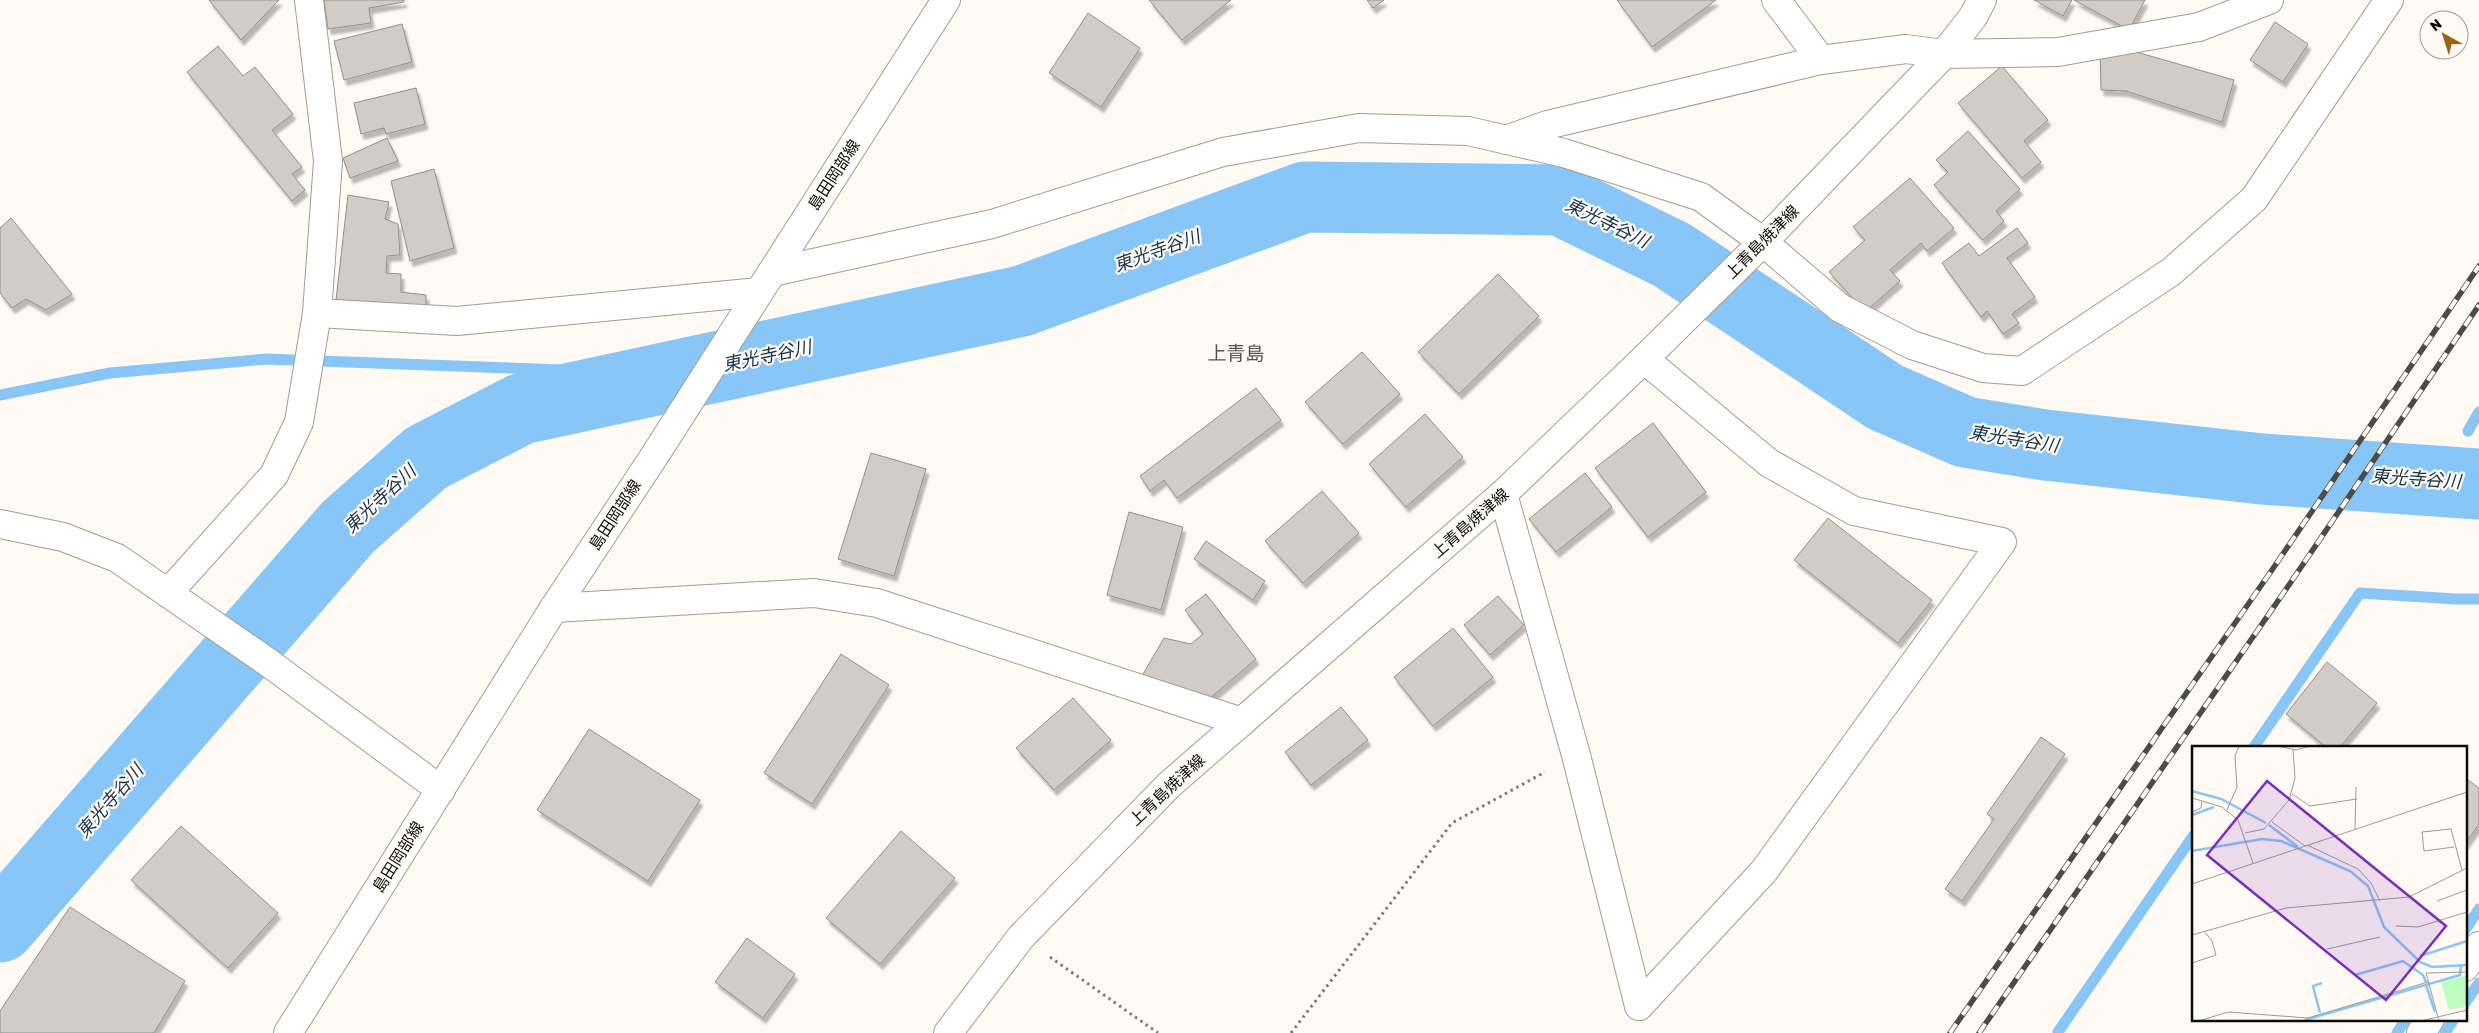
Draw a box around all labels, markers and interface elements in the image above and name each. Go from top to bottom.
north arrow [2419,10,2469,60]
text: N [2427,16,2445,35]
street label: 島田岡部線 [804,136,864,214]
water label: 東光寺谷川 [1562,193,1654,253]
street label: 上青島焼津線 [1721,201,1803,283]
water label: 東光寺谷川 [1111,225,1205,277]
water label: 東光寺谷川 [721,335,815,376]
district label: 上青島 [1207,342,1265,365]
water label: 東光寺谷川 [1968,421,2062,457]
water label: 東光寺谷川 [340,459,422,538]
water label: 東光寺谷川 [2370,465,2464,493]
street label: 島田岡部線 [585,476,645,554]
street label: 上青島焼津線 [1428,484,1512,562]
inset map [2192,746,2466,1020]
street label: 上青島焼津線 [1125,750,1209,830]
water label: 東光寺谷川 [72,758,149,842]
street label: 島田岡部線 [369,818,427,896]

